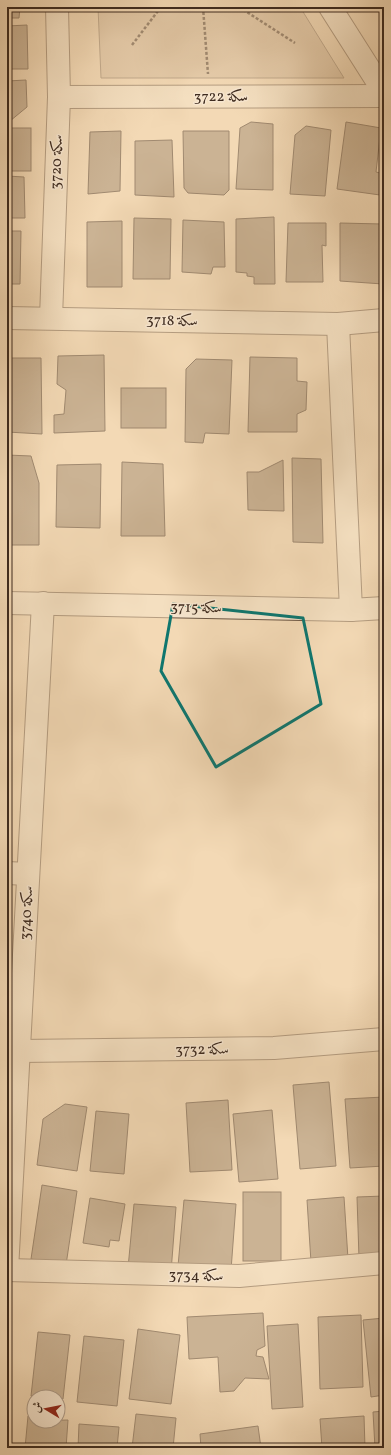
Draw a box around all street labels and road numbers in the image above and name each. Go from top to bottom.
street label: سكة 3722 [194,87,248,108]
street label: سكة 3720 [46,134,69,190]
street label: سكة 3718 [146,311,198,332]
street label: سكة 3715 [170,598,222,619]
street label: سكة 3740 [16,885,39,941]
street label: سكة 3732 [175,1040,229,1061]
street label: سكة 3734 [168,1266,223,1287]

